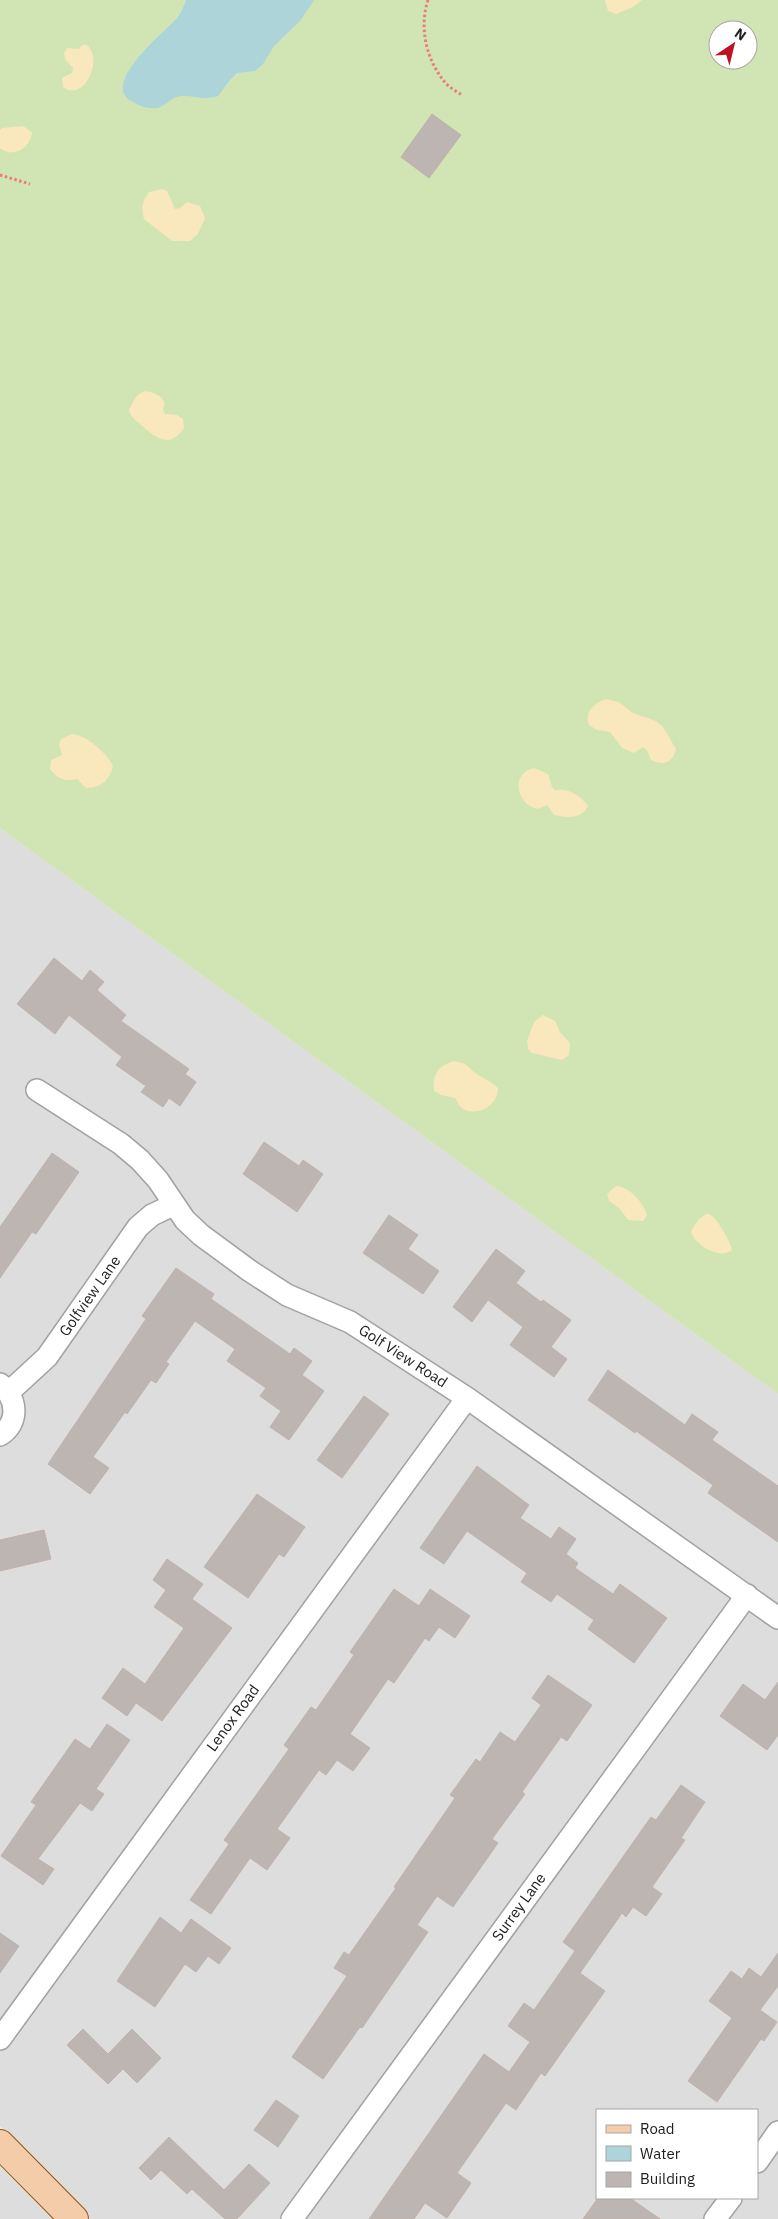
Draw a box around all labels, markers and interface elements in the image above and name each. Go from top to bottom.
north arrow [708,20,758,70]
text: N [731,24,750,45]
street label: Golfview Lane [55,1252,124,1340]
street label: Golf View Road [355,1320,451,1391]
street label: Lenox Road [202,1681,263,1755]
street label: Surrey Lane [488,1869,550,1944]
legend [596,2109,758,2199]
text: Road [640,2119,675,2138]
text: Water [640,2144,681,2163]
text: Building [640,2169,695,2188]

